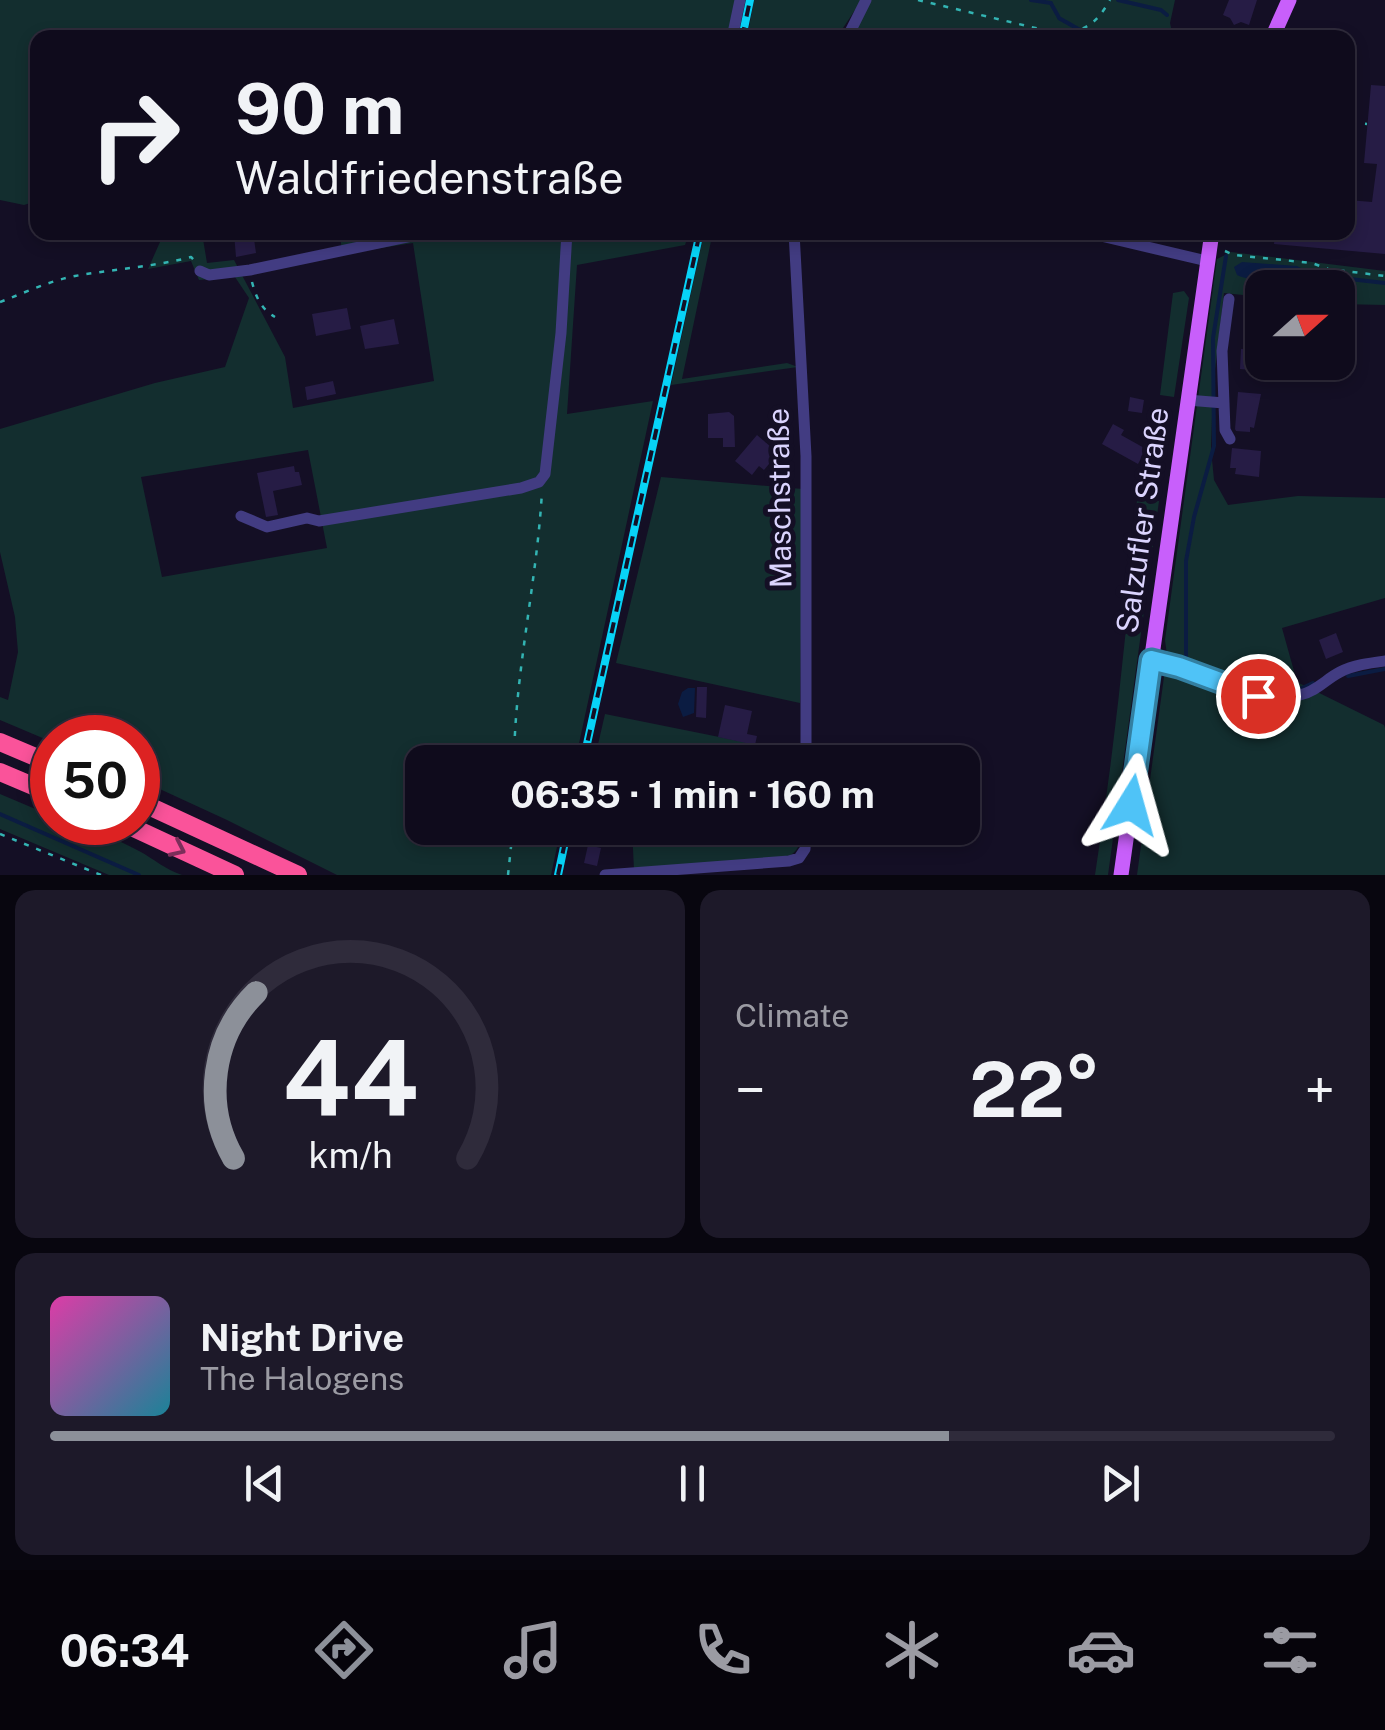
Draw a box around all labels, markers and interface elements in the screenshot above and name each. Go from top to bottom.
text: 90 m [235,67,405,150]
icon: right [70,70,200,200]
text: Waldfriedenstraße [235,151,624,204]
north arrow [1245,270,1355,380]
map controls [1245,270,1355,380]
street label: Salzufler Straße [1108,405,1176,635]
street label: Maschstraße [759,408,799,588]
pin [1216,654,1301,739]
icon: arrive [1231,669,1286,724]
speed limit sign: 50 [30,715,160,845]
position arrow [1079,753,1183,857]
text: 06:35 · 1 min · 160 m [510,772,875,817]
one-way arrow [168,836,186,856]
text: Climate [735,997,849,1034]
text: 44 [282,1017,418,1139]
text: 22° [970,1046,1100,1134]
text: − [735,1058,766,1122]
text: + [1305,1058,1335,1122]
text: km/h [308,1134,392,1176]
text: Night Drive [200,1315,404,1360]
text: The Halogens [200,1360,404,1397]
icon: previous [237,1456,292,1511]
icon: pause [665,1456,720,1511]
icon: next [1093,1456,1148,1511]
icon: directions [309,1615,379,1685]
icon: music [498,1615,568,1685]
icon: phone [688,1615,758,1685]
icon: climate [877,1615,947,1685]
icon: car [1066,1615,1136,1685]
icon: filters [1255,1615,1325,1685]
text: 06:34 [60,1624,190,1677]

